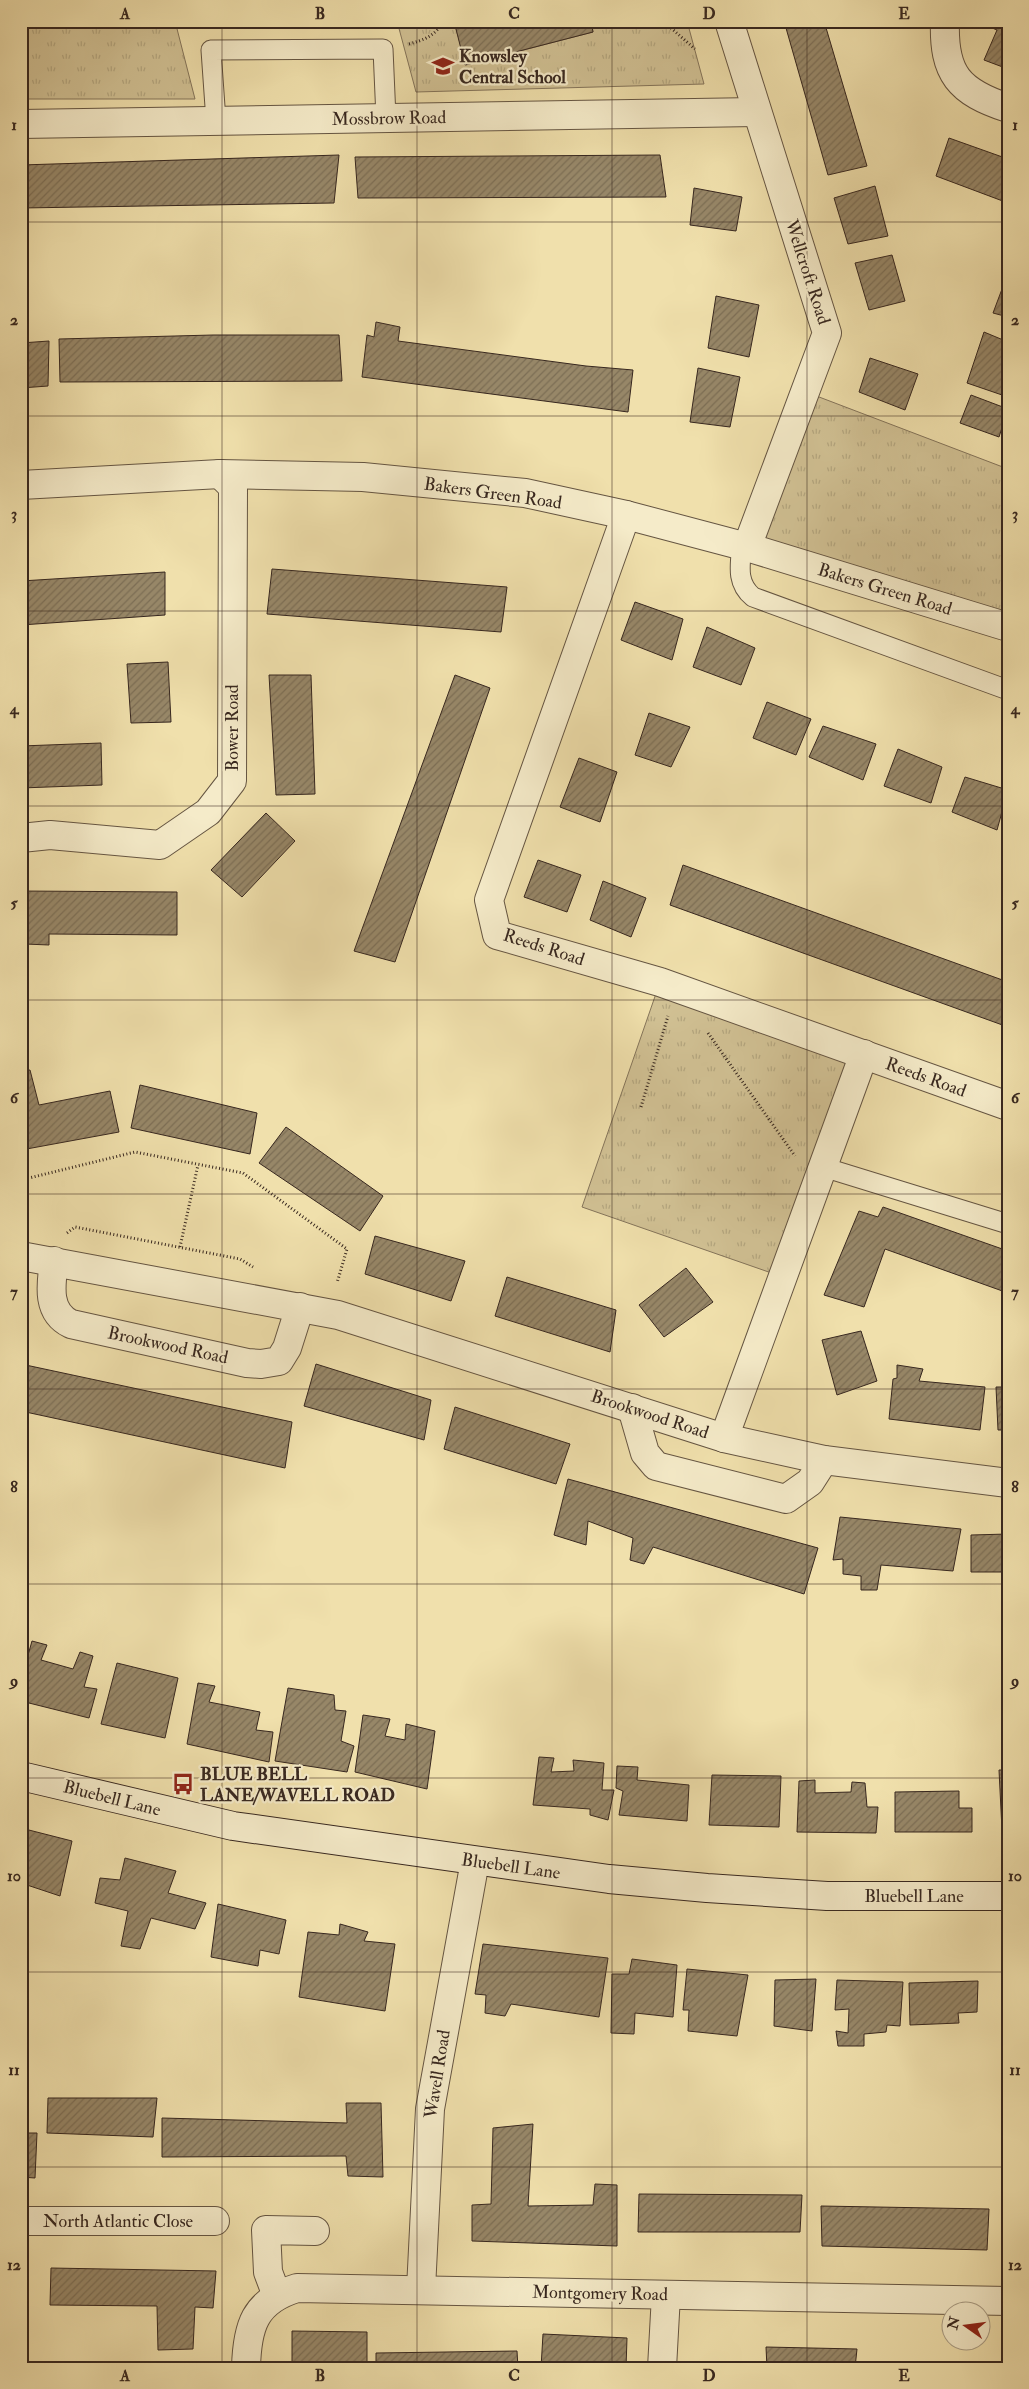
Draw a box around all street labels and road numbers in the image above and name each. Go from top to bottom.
street label: Mossbrow Road [332,106,447,131]
street label: Wellcroft Road [779,216,835,328]
street label: Bakers Green Road [422,472,564,515]
street label: Bakers Green Road [815,558,955,621]
street label: Bower Road [221,684,244,772]
street label: Reeds Road [500,924,588,971]
street label: Reeds Road [882,1052,969,1103]
street label: Brookwood Road [106,1321,230,1370]
street label: Brookwood Road [588,1385,712,1444]
street label: Bluebell Lane [61,1775,163,1822]
street label: Bluebell Lane [460,1848,562,1885]
street label: Bluebell Lane [864,1885,964,1908]
street label: Wavell Road [419,2028,456,2121]
street label: North Atlantic Close [43,2210,194,2233]
street label: Montgomery Road [532,2281,668,2306]

